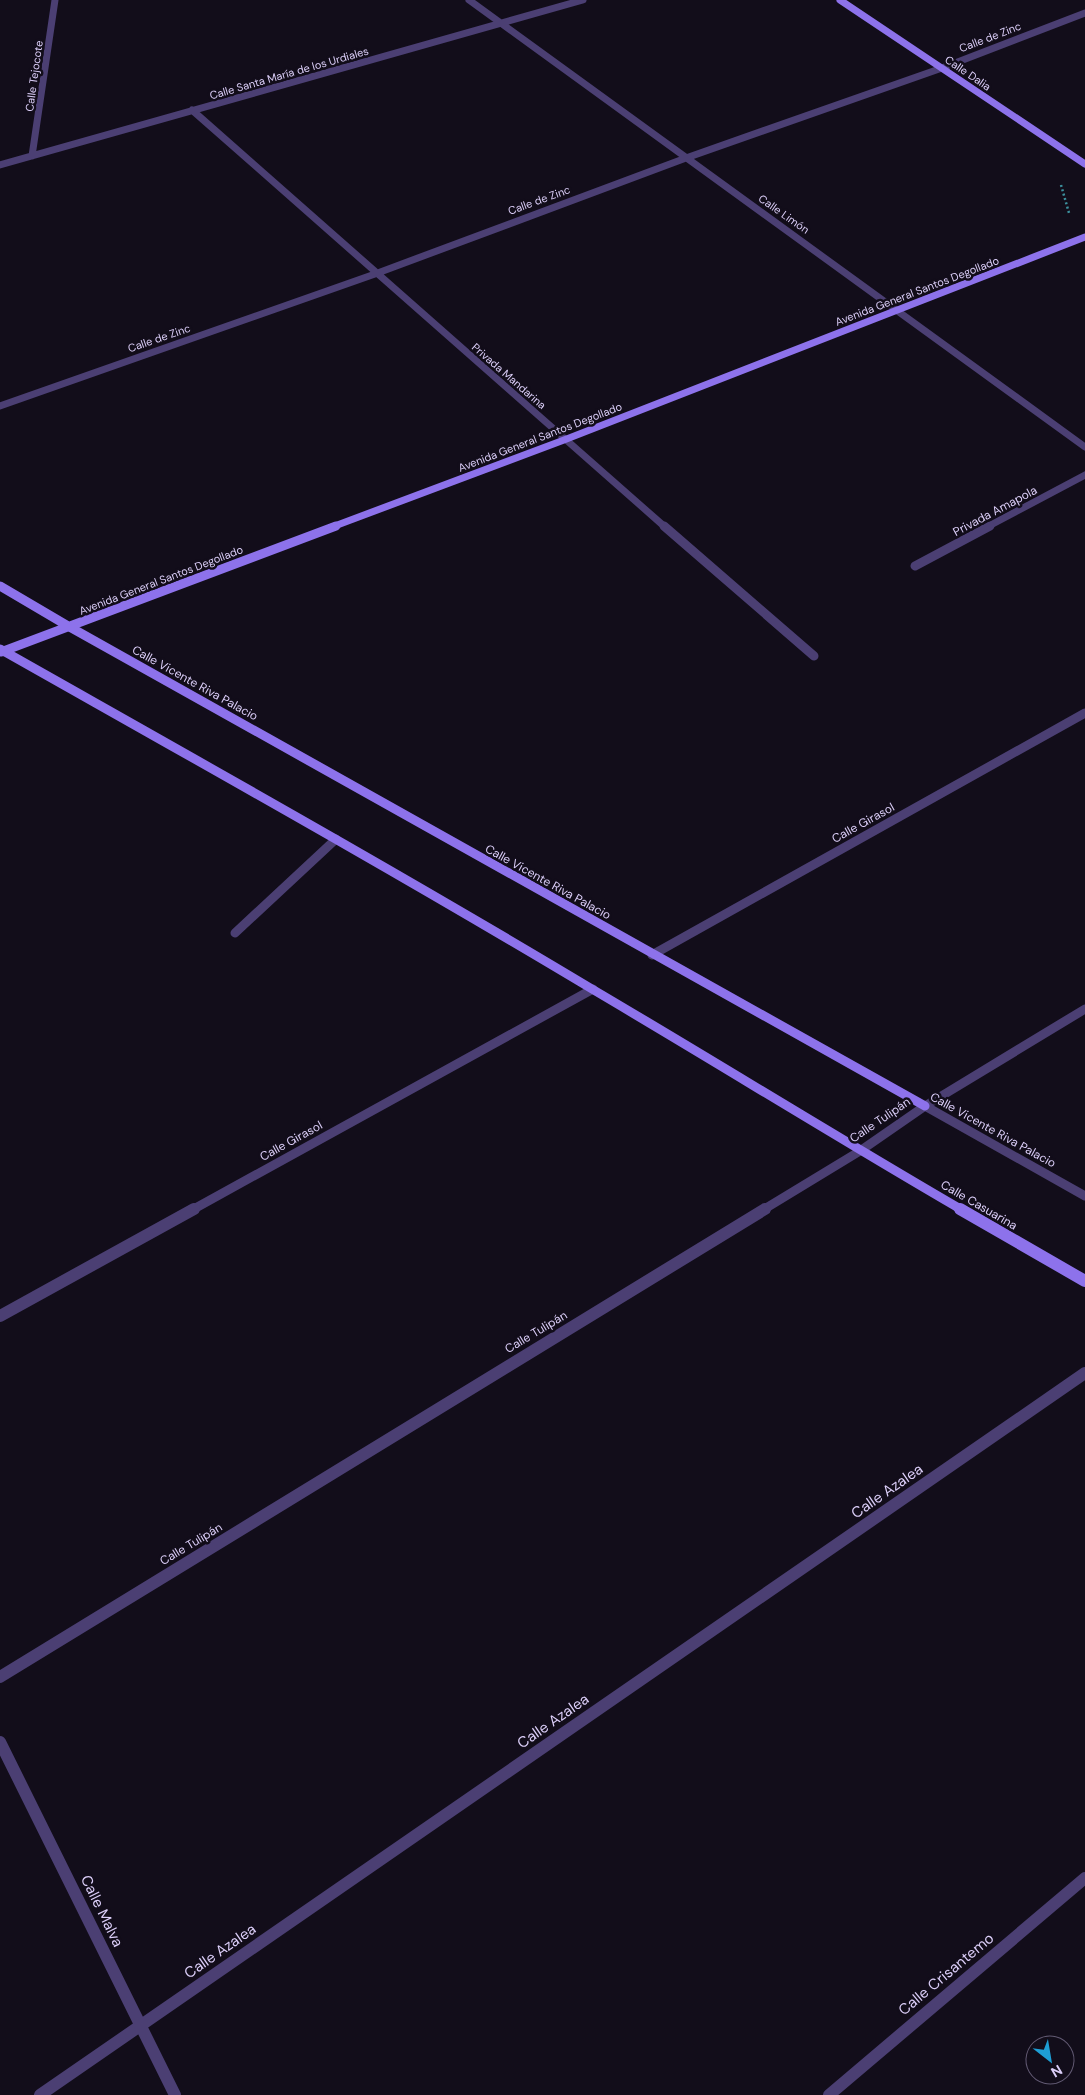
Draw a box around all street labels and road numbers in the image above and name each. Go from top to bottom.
street label: Calle de Zinc [957,19,1023,55]
street label: Calle Tejocote [22,40,46,112]
street label: Calle Santa María de los Urdiales [208,44,370,102]
street label: Calle Dalia [942,52,994,94]
street label: Calle de Zinc [506,182,572,218]
street label: Calle Limón [756,191,812,237]
street label: Avenida General Santos Degollado [833,253,1001,329]
street label: Calle de Zinc [126,321,192,355]
street label: Privada Mandarina [469,340,549,412]
street label: Avenida General Santos Degollado [456,399,624,475]
street label: Privada Amapola [950,482,1040,540]
street label: Avenida General Santos Degollado [77,542,245,618]
street label: Calle Vicente Riva Palacio [129,642,261,724]
street label: Calle Girasol [829,799,897,847]
street label: Calle Vicente Riva Palacio [482,841,614,923]
street label: Calle Vicente Riva Palacio [927,1089,1059,1171]
street label: Calle Tulipán [847,1094,914,1146]
street label: Calle Girasol [257,1117,325,1165]
street label: Calle Casuarina [938,1177,1020,1233]
street label: Calle Tulipán [502,1307,570,1357]
street label: Calle Azalea [847,1459,927,1523]
street label: Calle Tulipán [157,1519,225,1569]
street label: Calle Azalea [513,1689,593,1753]
street label: Calle Malva [76,1872,128,1950]
street label: Calle Azalea [180,1919,260,1983]
street label: Calle Crisantemo [894,1928,998,2020]

